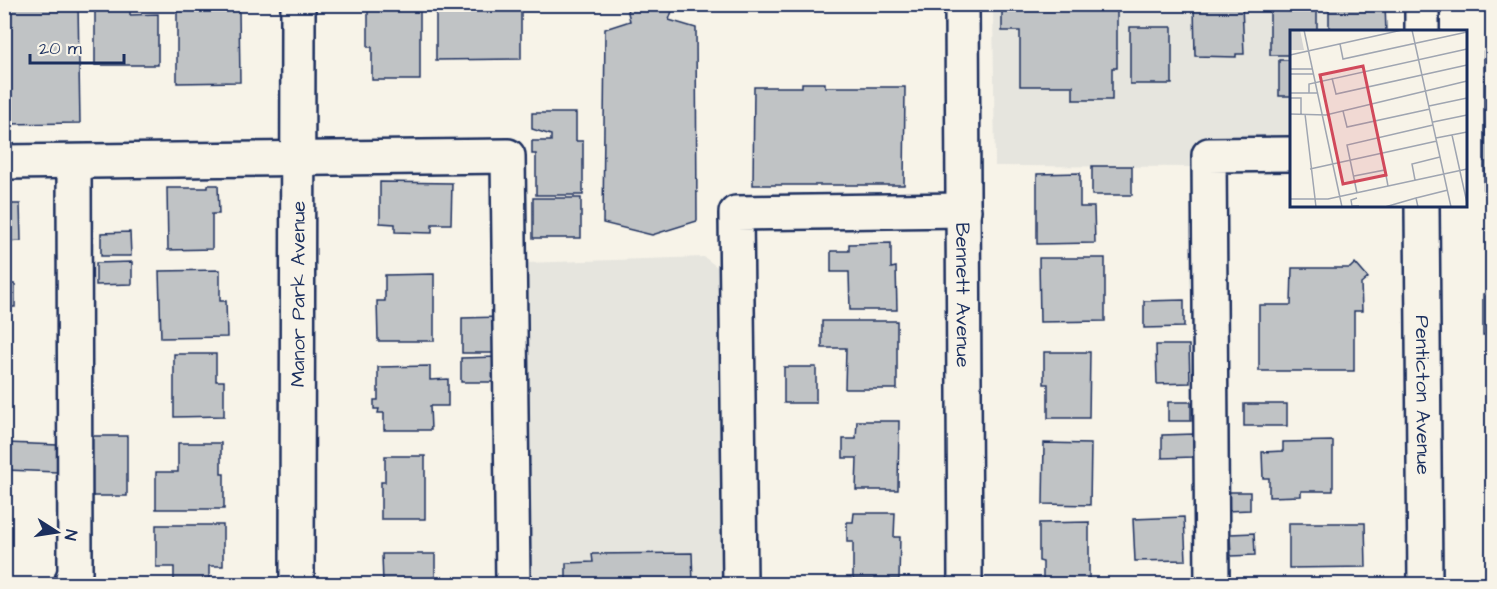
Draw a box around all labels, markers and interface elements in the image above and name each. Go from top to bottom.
scale bar [30,27,124,65]
inset map [1290,30,1467,207]
text: 20 m [39,36,82,61]
street label: Manor Park Avenue [284,201,313,387]
street label: Bennett Avenue [948,222,977,368]
street label: Penticton Avenue [1408,315,1437,475]
north arrow [27,502,87,562]
text: N [59,528,82,542]

